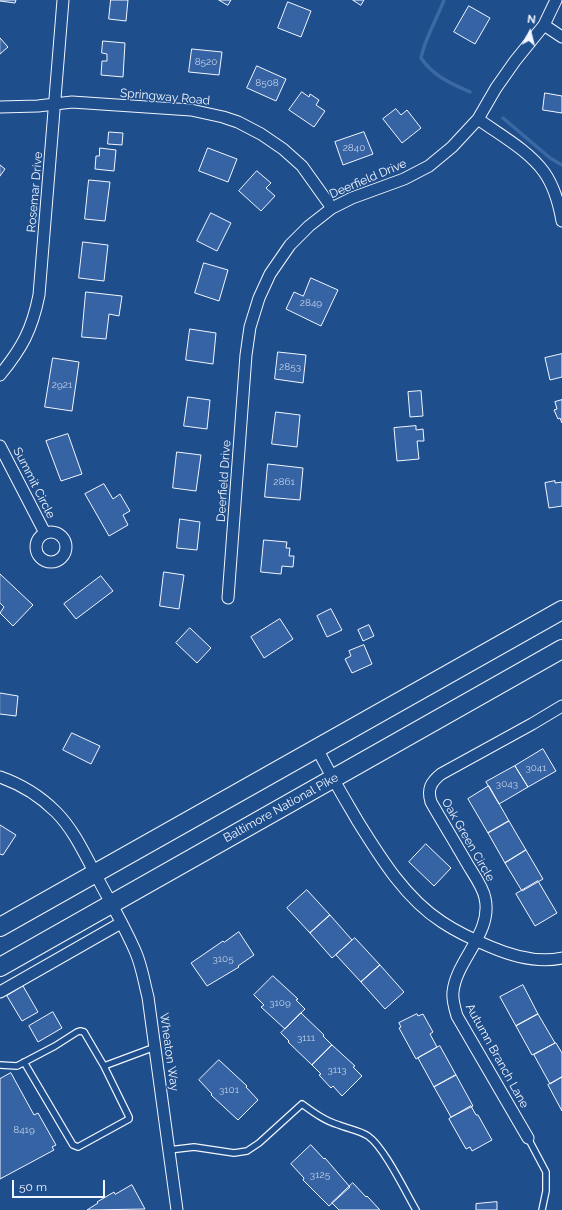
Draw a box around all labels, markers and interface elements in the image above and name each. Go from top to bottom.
north arrow [510,12,550,52]
text: N [527,13,536,27]
house number: 8520 [195,56,217,68]
house number: 8508 [255,77,279,89]
street label: Springway Road [119,86,211,108]
house number: 2840 [343,142,365,154]
street label: Rosemar Drive [24,151,46,233]
street label: Deerfield Drive [327,156,409,202]
house number: 2849 [300,297,322,309]
house number: 2853 [279,361,301,373]
house number: 2921 [52,379,72,391]
street label: Deerfield Drive [214,439,234,523]
street label: Summit Circle [10,445,58,521]
house number: 2861 [273,476,295,488]
house number: 3041 [525,762,547,774]
street label: Baltimore National Pike [221,770,341,846]
house number: 3043 [496,778,518,790]
street label: Oak Green Circle [438,796,498,884]
house number: 3105 [212,953,234,965]
house number: 3109 [269,997,291,1009]
street label: Autumn Branch Lane [462,1001,532,1111]
street label: Wheaton Way [156,1012,182,1092]
house number: 3111 [297,1032,315,1044]
house number: 3113 [327,1064,347,1076]
house number: 3101 [219,1084,239,1096]
house number: 8419 [13,1124,35,1136]
house number: 3125 [310,1169,330,1181]
scale bar [14,1172,107,1198]
text: 50 m [19,1180,47,1194]

